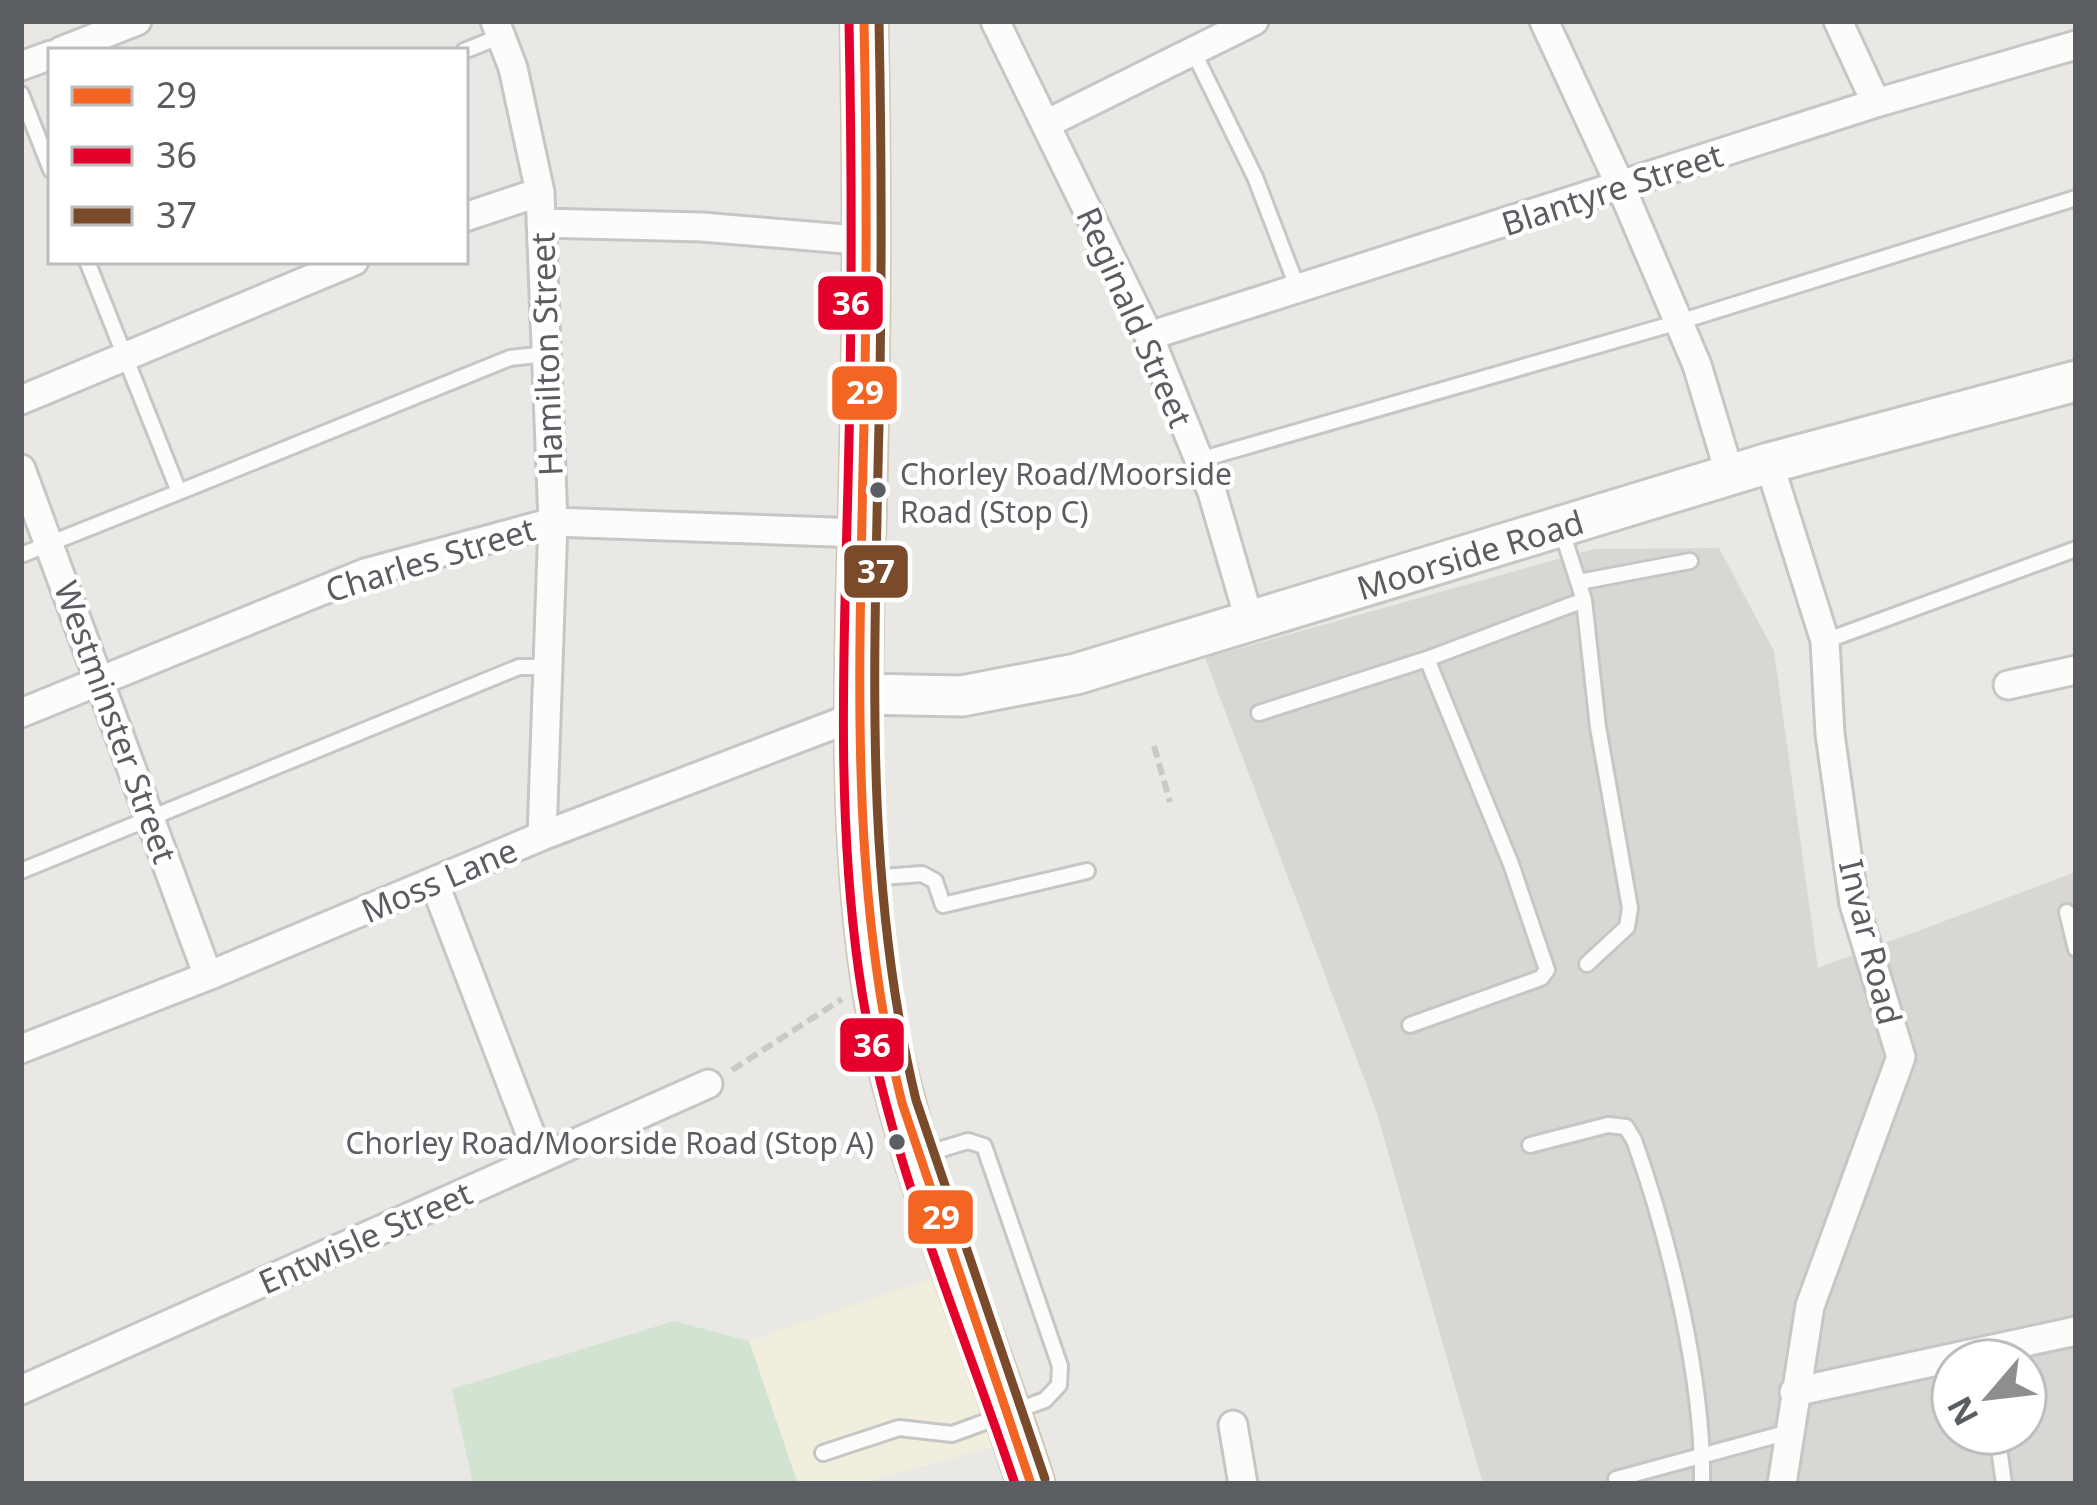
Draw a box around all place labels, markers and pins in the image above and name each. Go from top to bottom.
place label: Chorley Road/Moorside Road (Stop C) [900,453,1232,532]
marker: Chorley Road/Moorside Road (Stop C) [867,479,889,501]
place label: Chorley Road/Moorside Road (Stop A) [346,1122,874,1163]
marker: Chorley Road/Moorside Road (Stop A) [886,1131,908,1153]

